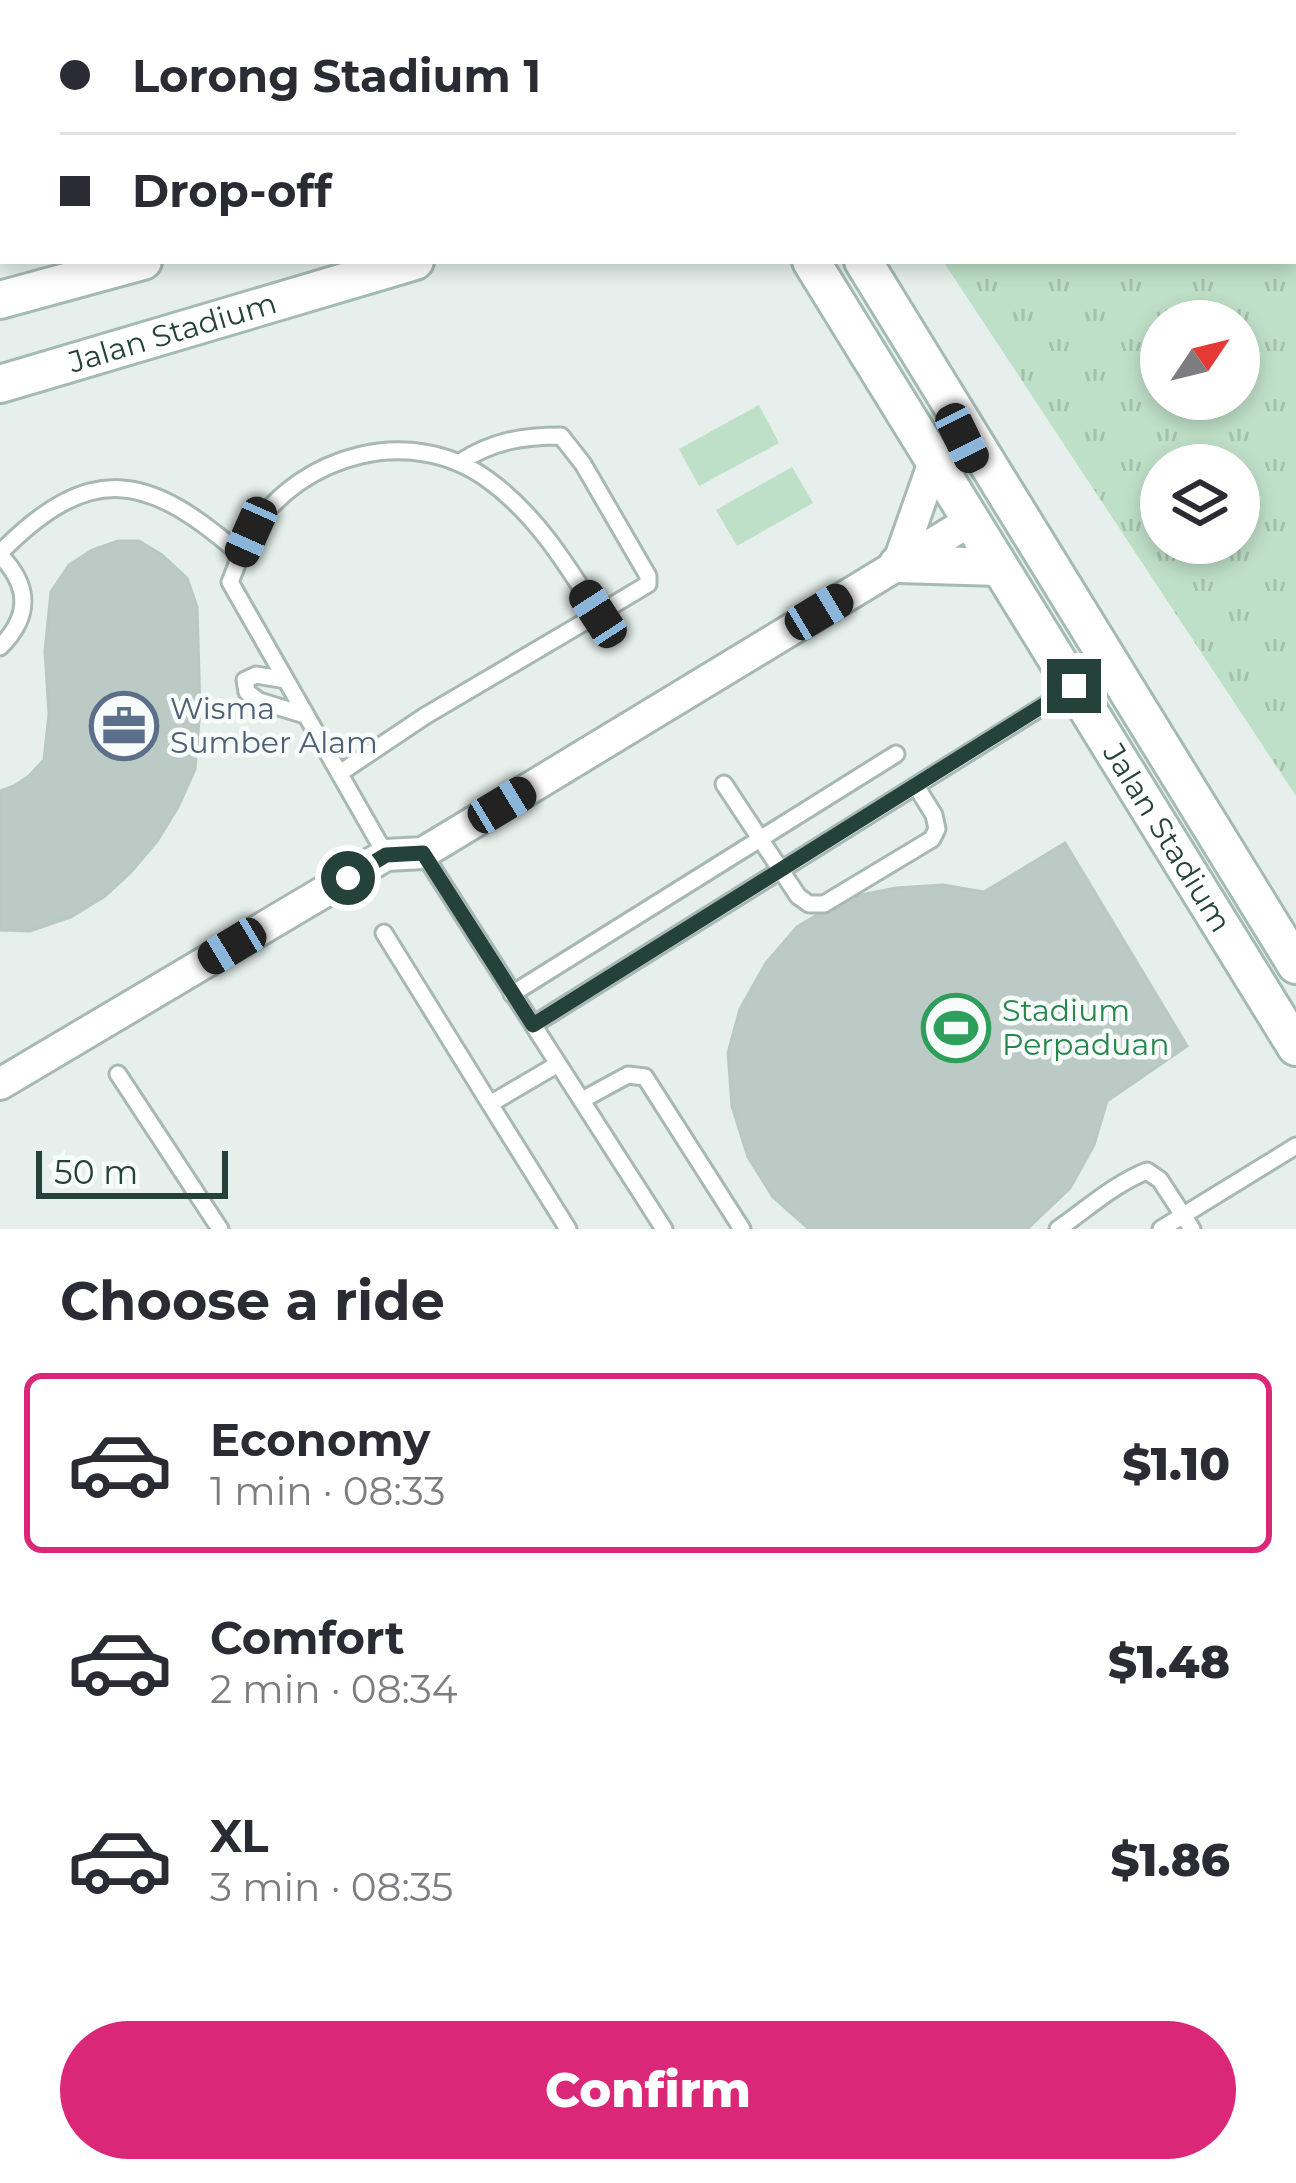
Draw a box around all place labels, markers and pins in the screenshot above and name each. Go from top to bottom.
place label: Wisma Sumber Alam [170,690,378,761]
office icon: Wisma Sumber Alam [89,691,159,761]
place label: Stadium Perpaduan [1002,992,1170,1063]
sports icon: Stadium Perpaduan [921,993,991,1063]

